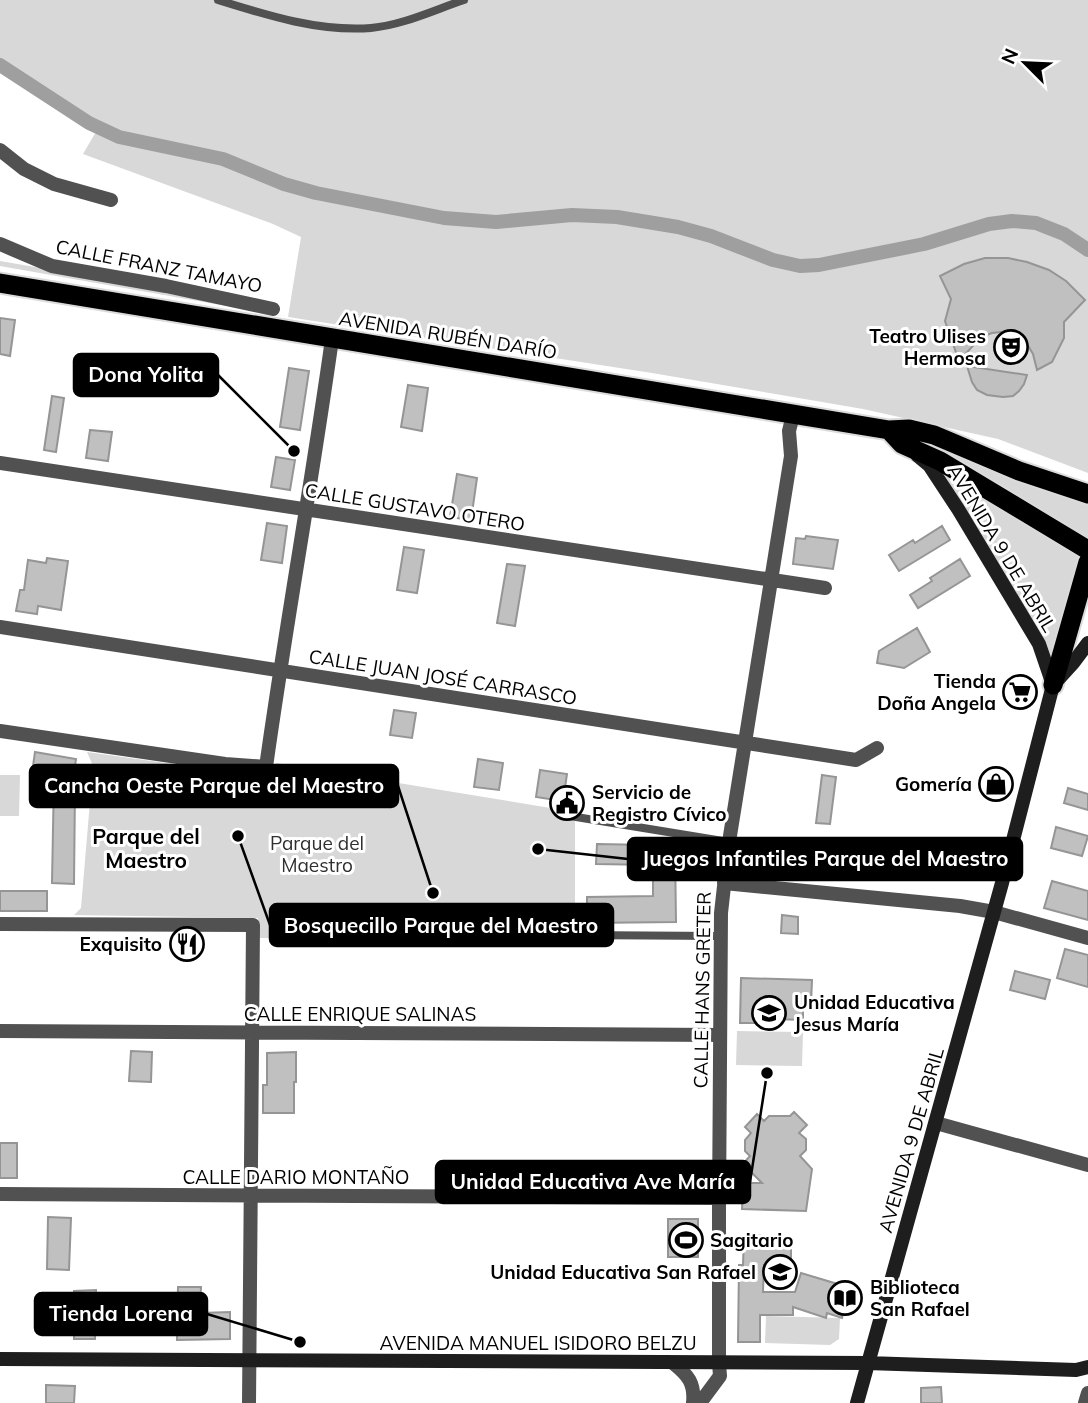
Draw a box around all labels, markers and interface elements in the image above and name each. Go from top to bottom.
north arrow [990,28,1060,98]
text: N [996,45,1023,68]
street label: CALLE FRANZ TAMAYO [54,234,264,298]
street label: AVENIDA RUBÉN DARÍO [337,306,559,364]
place label: Teatro Ulises Hermosa [869,324,986,370]
theatre icon: Teatro Ulises Hermosa [992,328,1030,366]
callout: Dona Yolita [74,354,218,396]
text: Dona Yolita [88,361,204,387]
street label: AVENIDA 9 DE ABRIL [942,460,1062,637]
street label: CALLE GUSTAVO OTERO [303,478,527,536]
street label: CALLE JUAN JOSÉ CARRASCO [307,644,579,710]
place label: Tienda Doña Angela [877,669,996,715]
supermarket icon: Tienda Doña Angela [1001,673,1039,711]
callout: Cancha Oeste Parque del Maestro [30,765,398,807]
shop icon: Gomería [977,765,1015,803]
text: Cancha Oeste Parque del Maestro [44,772,384,798]
place label: Gomería [895,772,972,796]
place label: Servicio de Registro Cívico [592,780,727,826]
public building icon: Servicio de Registro Cívico [548,784,586,822]
district label: Parque del Maestro [92,823,200,873]
park label: Parque del Maestro [270,831,364,877]
callout: Juegos Infantiles Parque del Maestro [628,838,1022,880]
text: Juegos Infantiles Parque del Maestro [642,845,1008,871]
street label: CALLE HANS GRETER [688,891,716,1089]
callout: Bosquecillo Parque del Maestro [270,904,613,946]
text: Bosquecillo Parque del Maestro [284,912,598,938]
restaurant icon: Exquisito [168,925,206,963]
place label: Exquisito [80,932,162,956]
place label: Unidad Educativa Jesus María [794,990,955,1036]
school or university icon: Unidad Educativa Jesus María [750,994,788,1032]
street label: CALLE ENRIQUE SALINAS [244,1002,476,1026]
street label: AVENIDA 9 DE ABRIL [873,1044,949,1235]
callout: Unidad Educativa Ave María [436,1161,750,1203]
street label: CALLE DARIO MONTAÑO [182,1165,410,1189]
text: Unidad Educativa Ave María [450,1168,736,1194]
sports icon: Sagitario [667,1221,705,1259]
place label: Sagitario [710,1228,793,1252]
school or university icon: Unidad Educativa San Rafael [761,1253,799,1291]
place label: Unidad Educativa San Rafael [490,1260,756,1284]
place label: Biblioteca San Rafael [870,1275,970,1321]
library icon: Biblioteca San Rafael [826,1279,864,1317]
callout: Tienda Lorena [35,1293,207,1335]
text: Tienda Lorena [49,1300,193,1326]
street label: AVENIDA MANUEL ISIDORO BELZU [379,1331,697,1355]

